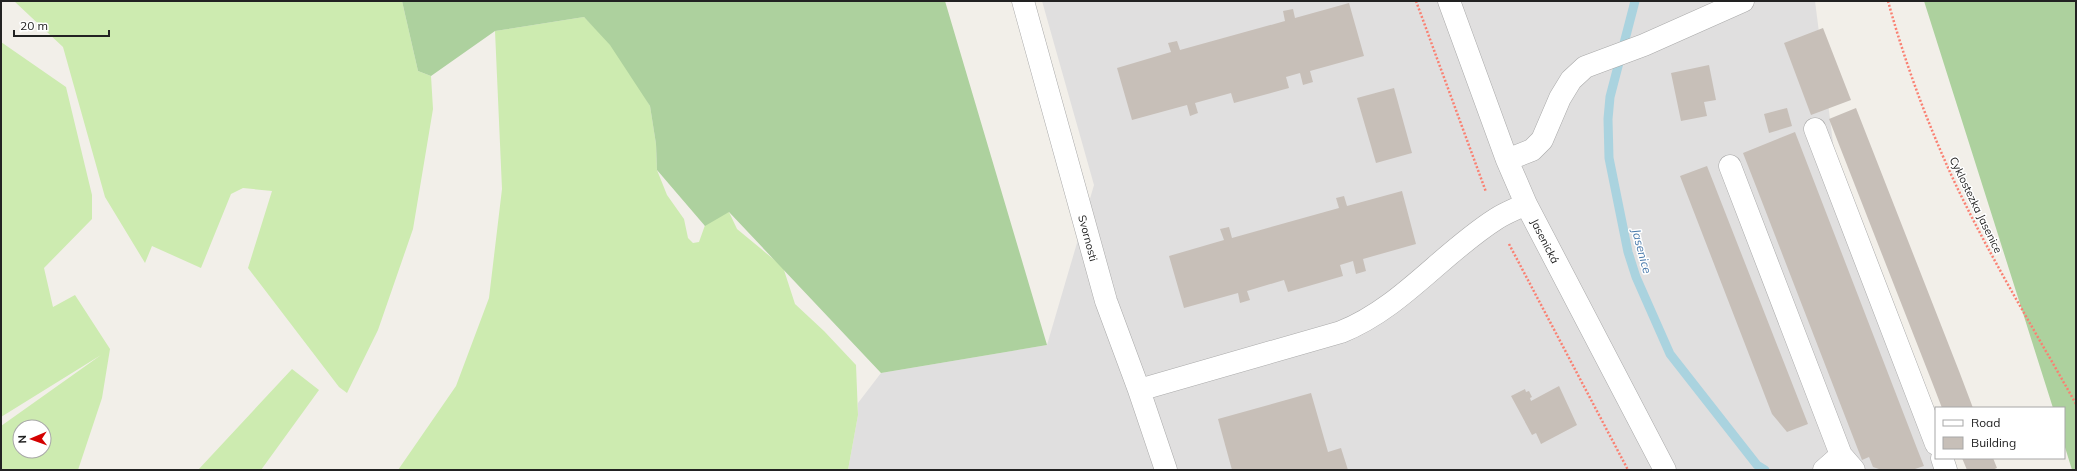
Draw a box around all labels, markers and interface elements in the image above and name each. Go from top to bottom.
scale bar [14,12,109,38]
text: 20 m [20,18,48,33]
street label: Cyklostezka Jasenice [1947,154,2005,256]
street label: Svornosti [1075,213,1101,263]
street label: Jasenická [1528,216,1562,266]
water label: Jasenice [1629,226,1655,276]
legend [1935,407,2065,459]
text: Road [1971,415,2000,430]
north arrow [12,419,52,459]
text: N [15,435,29,444]
text: Building [1971,435,2016,450]

